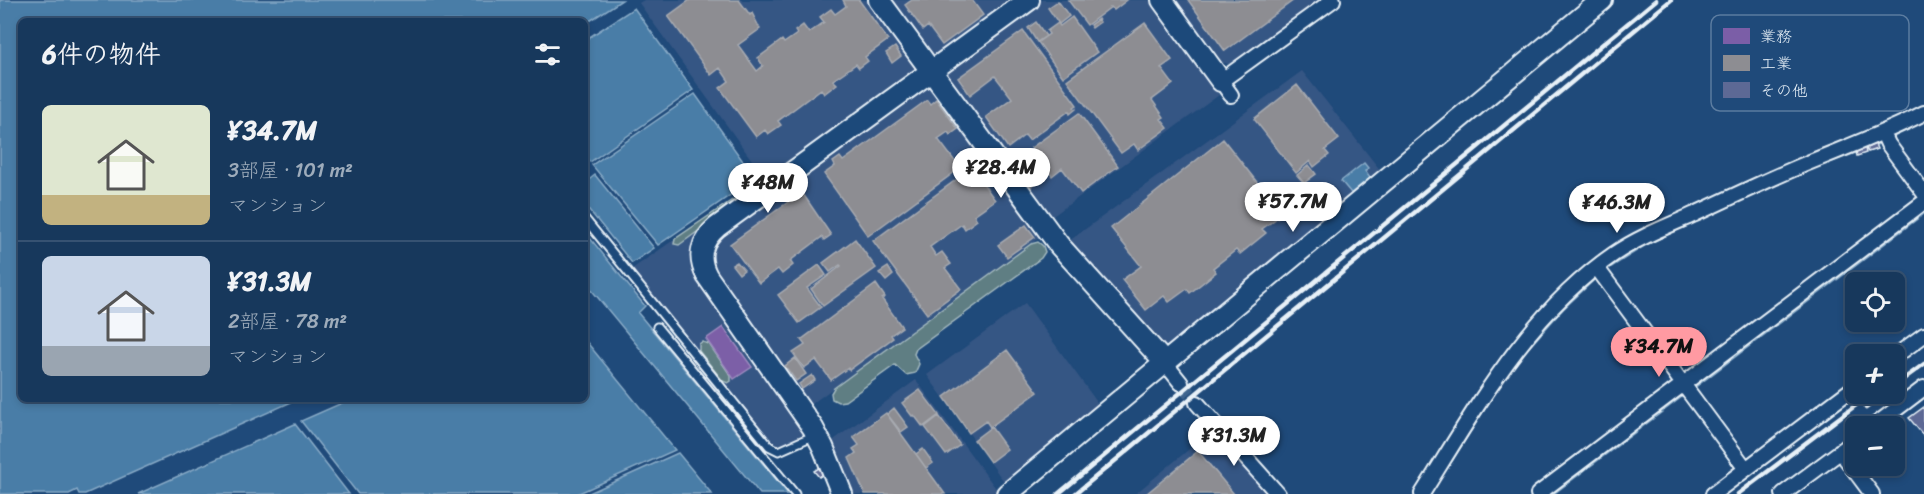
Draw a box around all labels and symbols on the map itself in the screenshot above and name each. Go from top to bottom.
legend [1711,15,1909,111]
text: 業務 [1760,22,1792,51]
text: 工業 [1760,49,1792,78]
text: その他 [1760,76,1808,105]
pin: ¥28.4M [952,148,1050,199]
pin: ¥48M [732,163,804,214]
pin: ¥57.7M [1244,182,1342,233]
pin: ¥46.3M [1568,183,1666,234]
pin: ¥34.7M [1610,327,1708,378]
pin: ¥31.3M [1185,416,1283,467]

